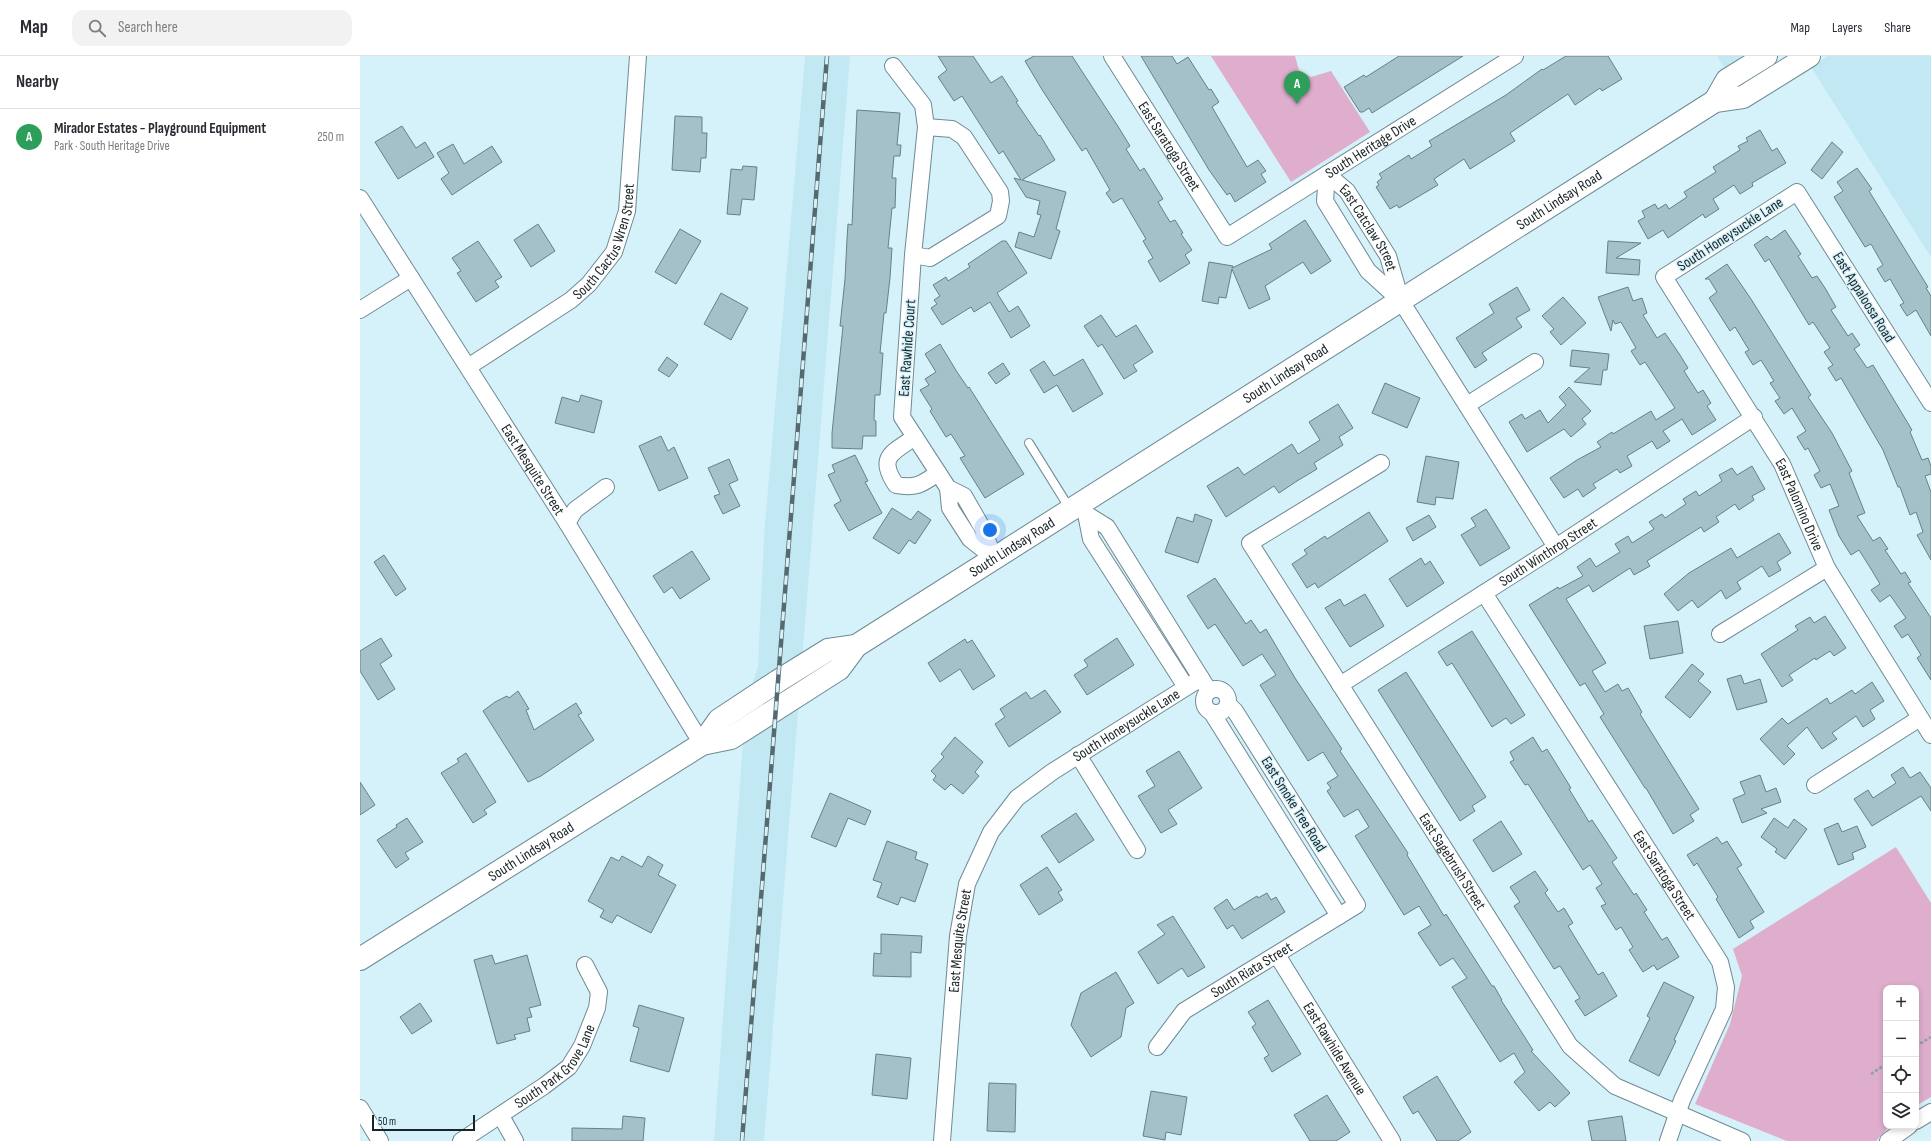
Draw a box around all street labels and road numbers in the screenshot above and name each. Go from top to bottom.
street label: East Saratoga Street [1133,98,1205,195]
street label: South Heritage Drive [1322,111,1420,183]
street label: South Lindsay Road [1513,166,1606,235]
street label: East Catclaw Street [1336,180,1401,274]
street label: South Cactus Wren Street [569,183,639,304]
street label: South Honeysuckle Lane [1674,193,1787,276]
street label: East Appaloosa Road [1828,249,1899,346]
street label: East Rawhide Court [895,298,920,397]
street label: South Lindsay Road [1239,340,1332,408]
street label: East Mesquite Street [497,421,569,519]
street label: East Palomino Drive [1771,455,1827,554]
street label: South Lindsay Road [966,513,1058,582]
street label: South Winthrop Street [1496,513,1601,591]
street label: South Honeysuckle Lane [1070,685,1184,766]
street label: East Smoke Tree Road [1257,753,1330,855]
street label: East Sagebrush Street [1414,810,1490,914]
street label: South Lindsay Road [485,818,578,886]
street label: East Saratoga Street [1628,827,1700,924]
street label: East Mesquite Street [945,887,976,993]
street label: South Riata Street [1207,938,1296,1002]
street label: East Rawhide Avenue [1299,999,1370,1099]
street label: South Park Grove Lane [511,1022,600,1113]

